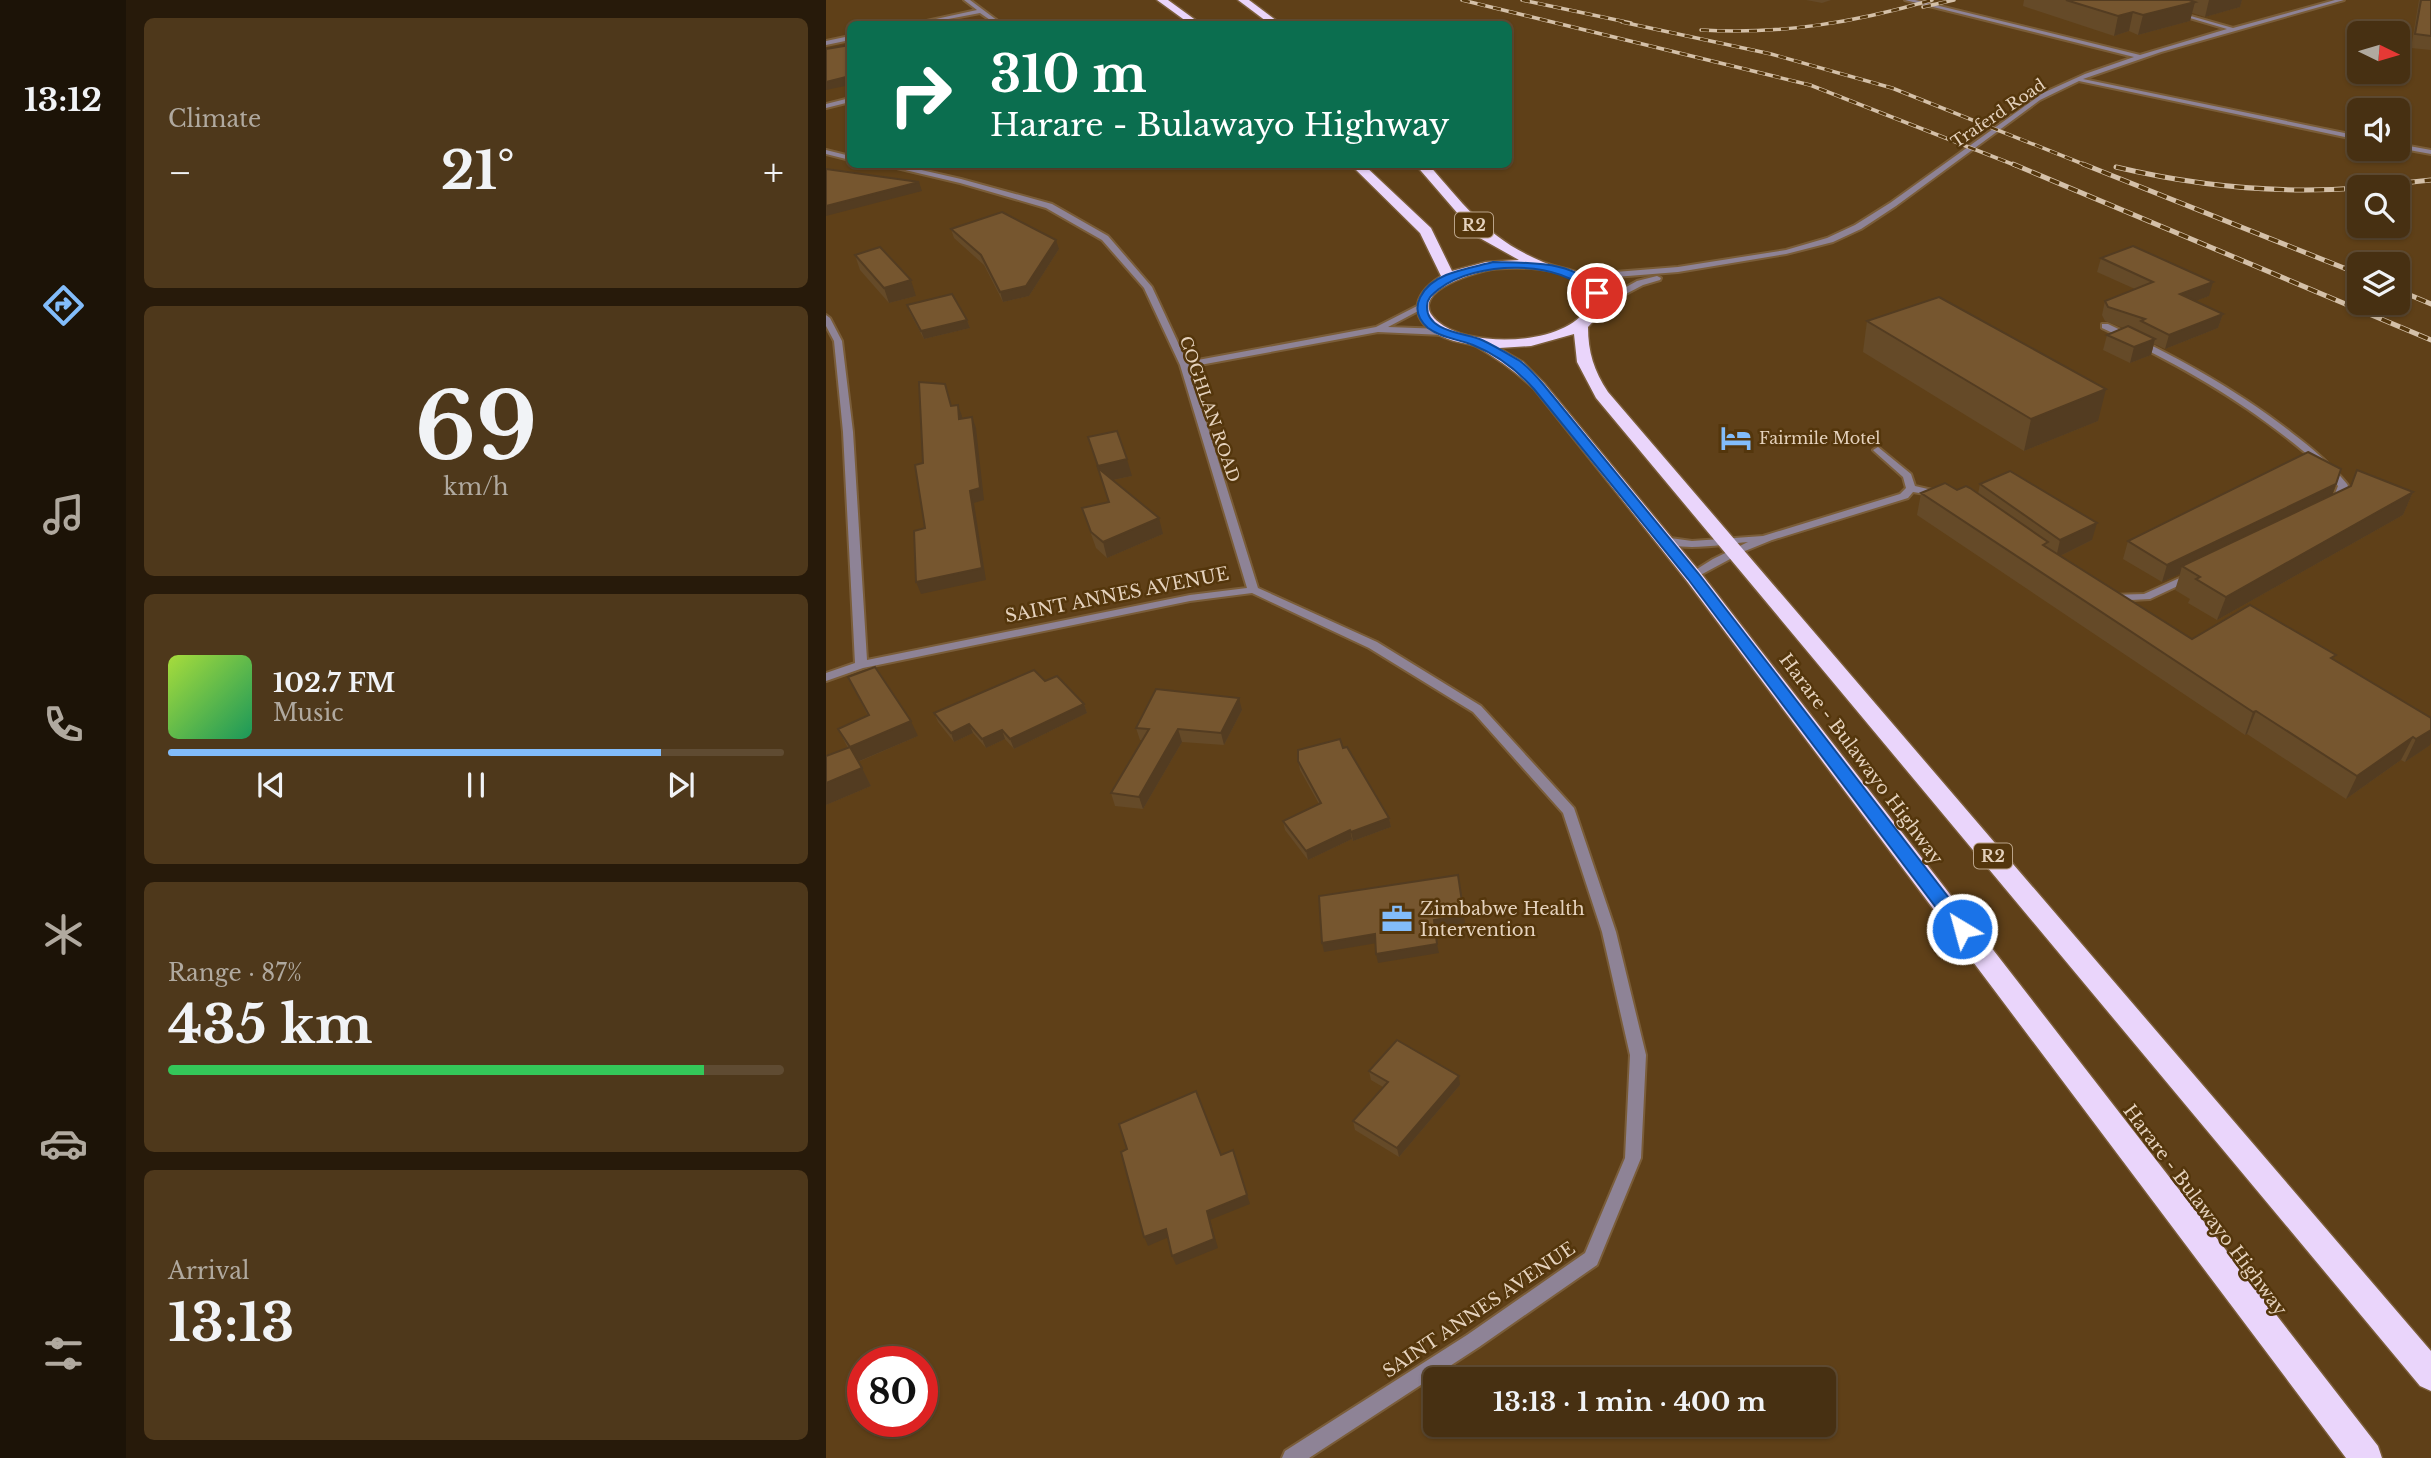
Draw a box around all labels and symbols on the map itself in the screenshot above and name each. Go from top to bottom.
north arrow [2347,21,2410,84]
street label: Traferd Road [1947,74,2049,152]
road number: R2 [1455,213,1493,238]
pin [1567,263,1627,323]
street label: COGHLAN ROAD [1176,333,1244,485]
hotel icon: Fairmile Motel [1719,421,1753,455]
place label: Fairmile Motel [1759,428,1881,448]
street label: SAINT ANNES AVENUE [1003,563,1231,627]
street label: Harare - Bulawayo Highway [1774,649,1948,869]
road number: R2 [1974,844,2012,869]
position arrow [1925,892,1999,966]
place label: Zimbabwe Health Intervention [1420,898,1585,941]
office icon: Zimbabwe Health Intervention [1380,902,1414,936]
street label: Harare - Bulawayo Highway [2118,1100,2292,1320]
street label: SAINT ANNES AVENUE [1379,1237,1579,1383]
speed limit sign: 80 [847,1346,938,1437]

